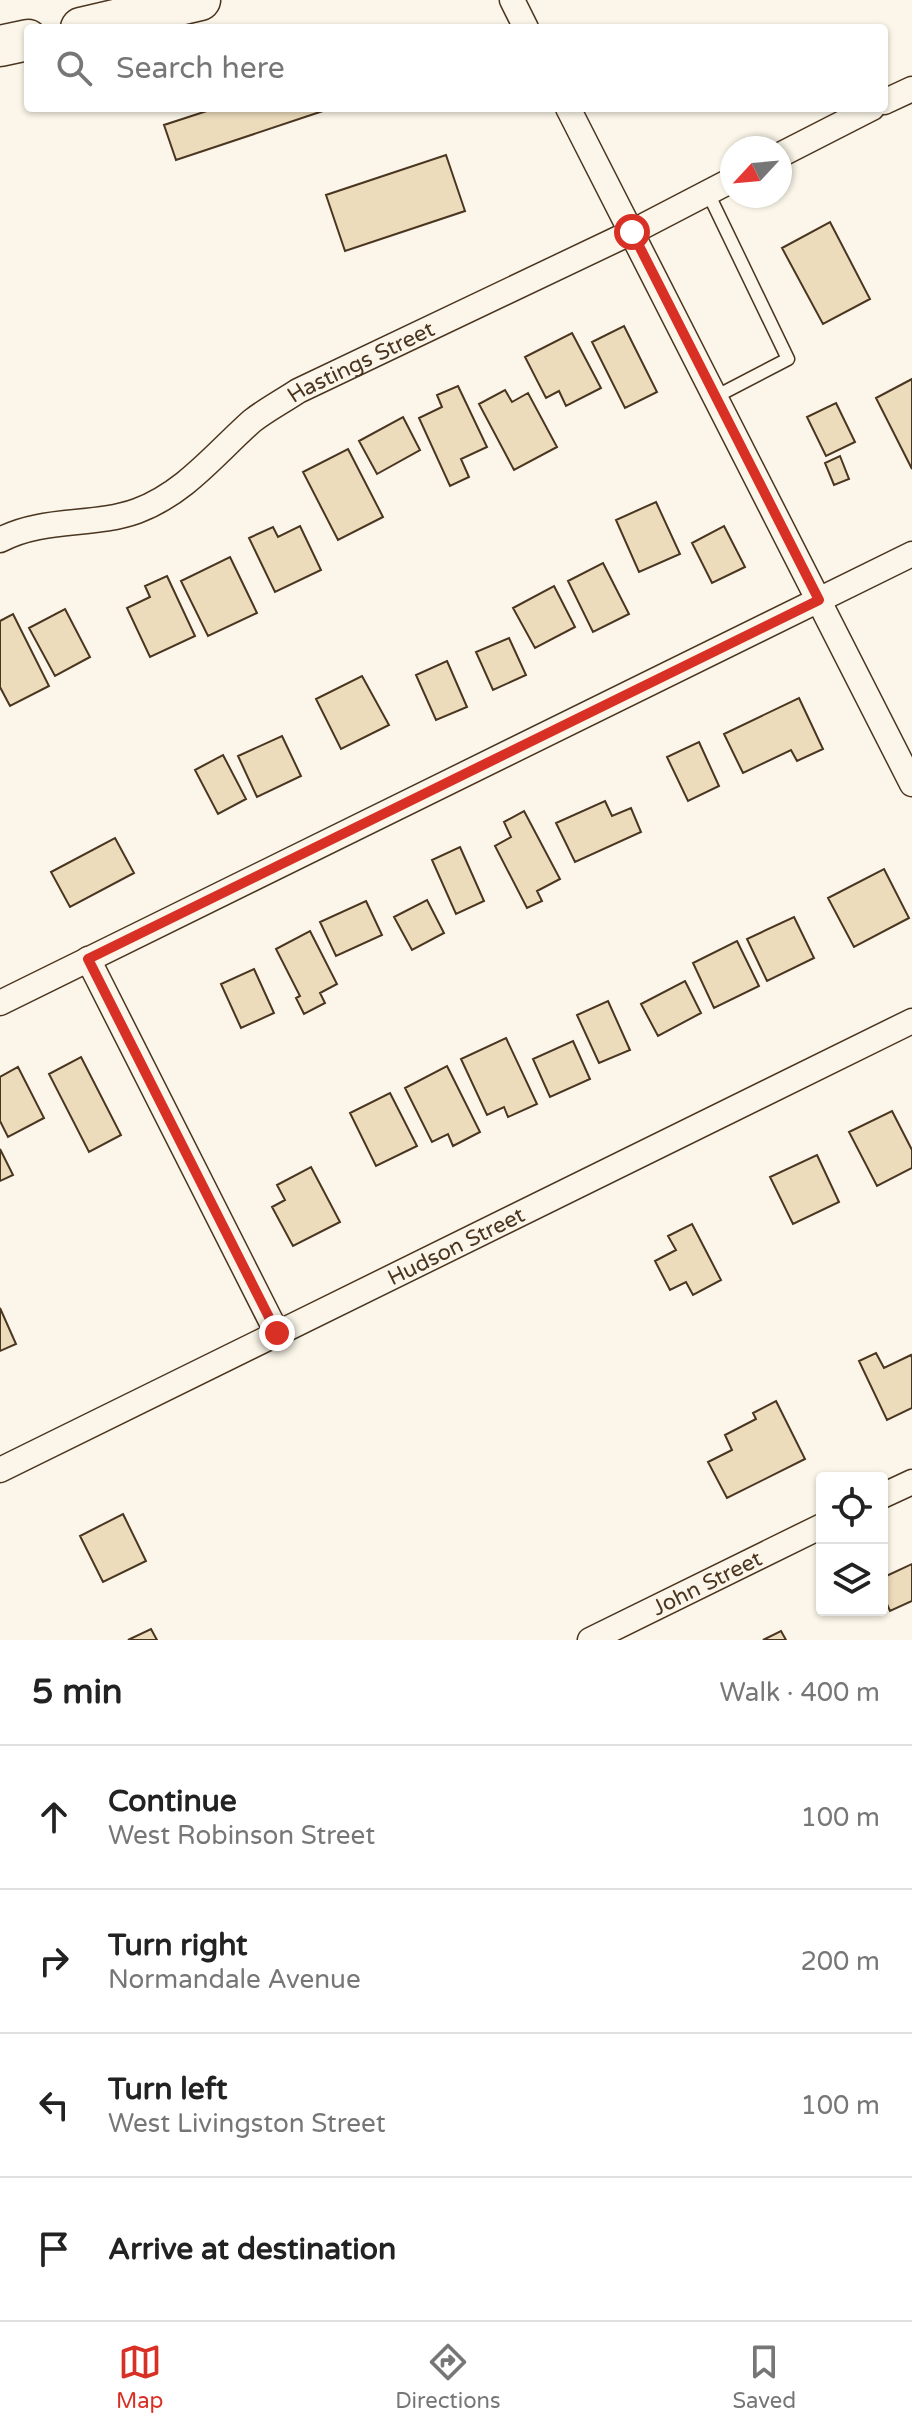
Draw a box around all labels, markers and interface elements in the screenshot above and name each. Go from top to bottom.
search box [24,24,888,112]
icon: search [52,46,96,90]
text: Search here [116,50,285,87]
north arrow [720,136,792,208]
route start [614,214,650,250]
street label: Hastings Street [282,316,439,409]
street label: Hudson Street [383,1202,529,1291]
route end [259,1315,295,1351]
map controls [816,1472,888,1616]
button: locate [816,1472,888,1544]
button: layers [816,1544,888,1616]
street label: John Street [648,1546,766,1621]
text: 5 min [32,1672,123,1713]
text: Walk · 400 m [720,1677,880,1708]
text: Continue [108,1783,237,1820]
icon: ahead [32,1795,76,1839]
text: 100 m [800,1802,880,1833]
text: West Robinson Street [108,1820,375,1851]
text: Turn right [108,1927,248,1964]
icon: right [32,1939,76,1983]
text: 200 m [800,1946,880,1977]
text: Normandale Avenue [108,1964,361,1995]
text: Turn left [108,2071,227,2108]
icon: left [32,2083,76,2127]
text: 100 m [800,2090,880,2121]
text: West Livingston Street [108,2108,386,2139]
icon: arrive [32,2227,76,2271]
text: Arrive at destination [108,2231,396,2268]
tab: Map [116,2340,163,2414]
tab: Directions [395,2340,501,2414]
tab: Saved [732,2340,796,2414]

